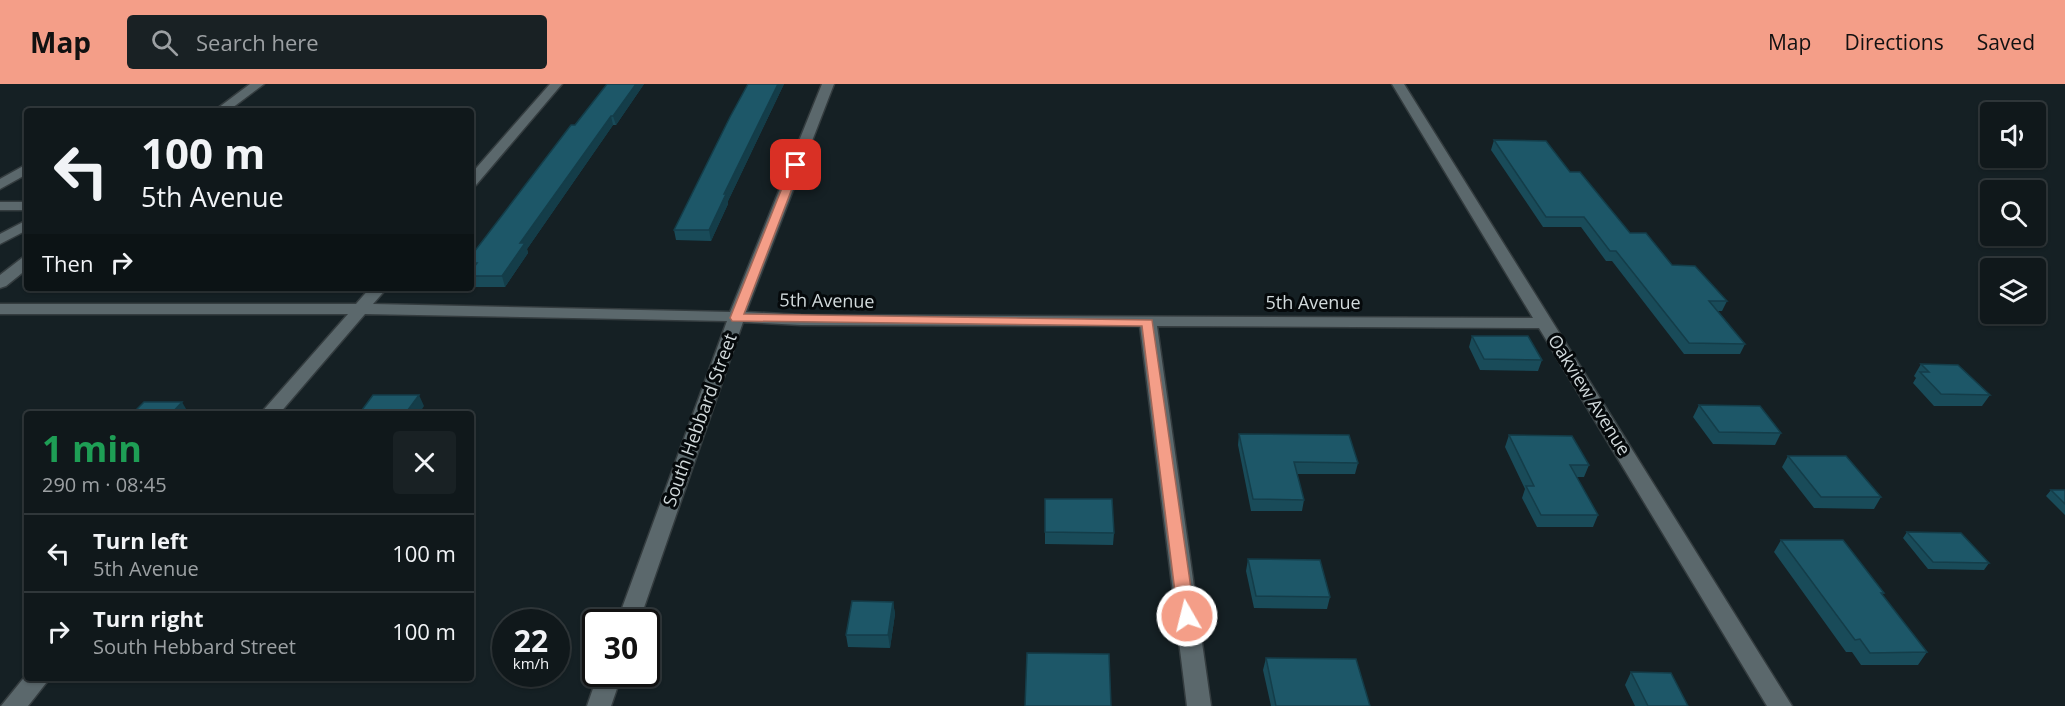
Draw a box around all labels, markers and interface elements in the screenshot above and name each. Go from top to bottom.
search box [127,15,547,69]
text: Map [30,23,91,61]
icon: search [148,26,181,59]
text: Search here [196,27,319,57]
text: Map [1768,28,1811,56]
text: Directions [1844,28,1944,56]
text: Saved [1977,28,2035,56]
map controls [1980,102,2046,324]
button: sound [1980,102,2046,168]
text: 100 m [141,124,265,181]
icon: left [42,132,120,210]
pin [770,139,821,190]
icon: arrive [779,148,812,181]
text: 5th Avenue [141,178,284,215]
button: search [1980,180,2046,246]
icon: right [105,246,138,279]
text: Then [42,248,93,278]
button: layers [1980,258,2046,324]
street label: 5th Avenue [779,287,875,313]
street label: 5th Avenue [1265,290,1361,314]
street label: Oakview Avenue [1543,329,1637,460]
street label: South Hebbard Street [657,330,742,510]
text: 1 min [42,424,142,473]
button: close [393,431,456,494]
text: 290 m · 08:45 [42,471,167,498]
text: Turn left [93,525,188,555]
icon: left [42,537,75,570]
text: 100 m [392,538,456,568]
text: 5th Avenue [93,555,199,582]
position arrow [1155,584,1219,648]
text: Turn right [93,603,204,633]
speed limit sign: 30 [582,609,660,687]
icon: right [42,615,75,648]
text: 100 m [392,616,456,646]
text: 22 [514,620,548,661]
text: South Hebbard Street [93,633,296,660]
text: km/h [513,653,549,673]

